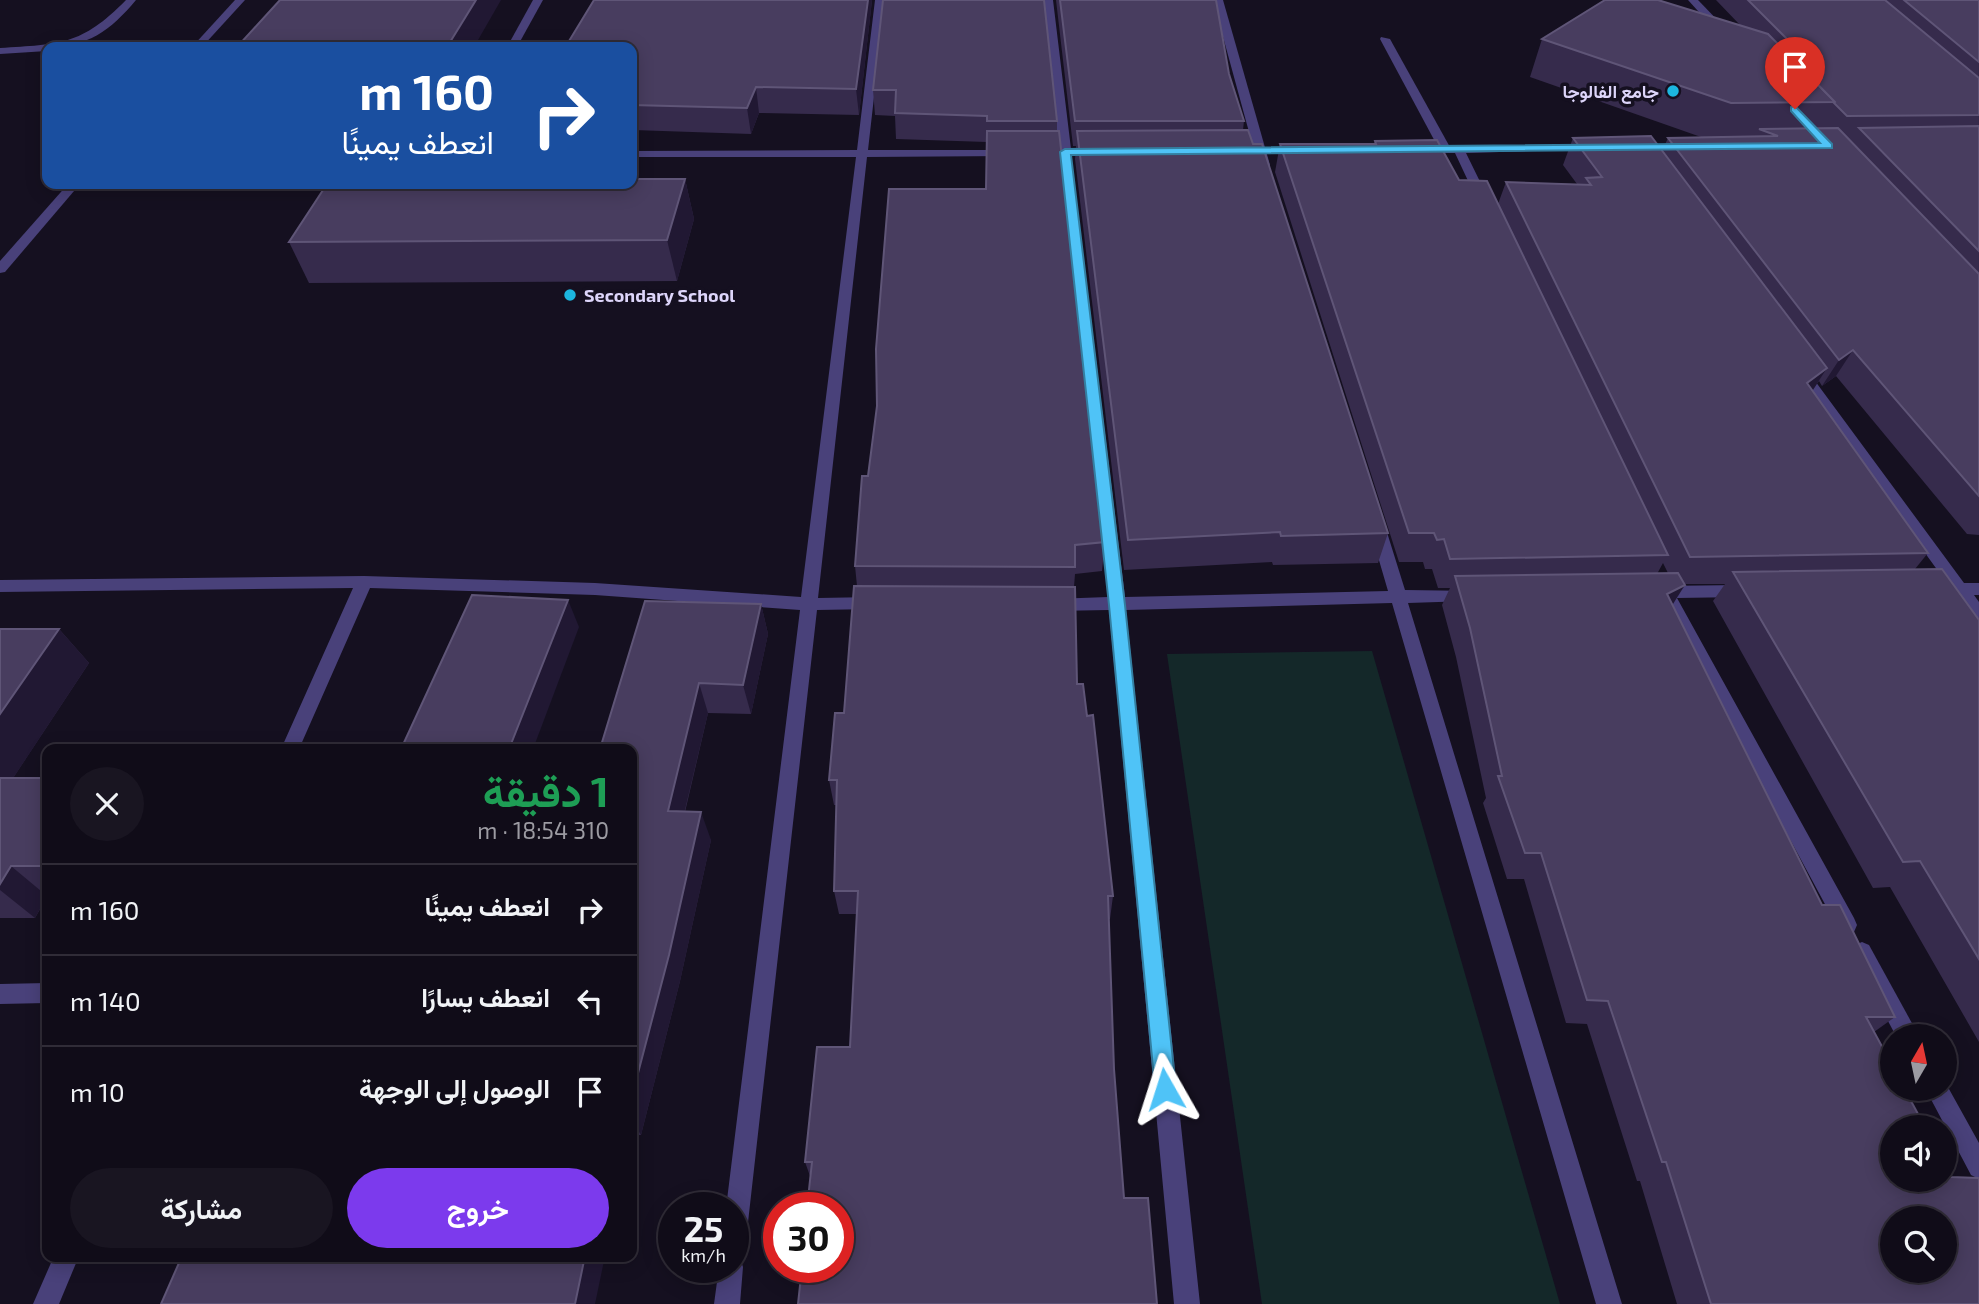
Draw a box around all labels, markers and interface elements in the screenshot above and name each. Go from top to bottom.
pin [1765,37,1825,109]
icon: arrive [1776,48,1814,86]
text: 160 m [359,61,494,120]
icon: right [518,70,609,161]
place label: جامع الفالوجا [1562,80,1659,104]
marker: جامع الفالوجا [1665,83,1681,99]
text: انعطف يمينًا [342,122,494,160]
place label: Secondary School [584,284,735,306]
marker: Secondary School [562,287,578,303]
text: 1 دقيقة [483,765,609,815]
button: close [70,767,144,841]
text: 310 m · 18:54 [477,816,609,844]
text: انعطف يمينًا [425,890,550,921]
icon: right [571,891,609,929]
text: 160 m [70,894,140,925]
text: انعطف يسارًا [421,981,550,1012]
icon: left [571,982,609,1020]
text: 140 m [70,985,141,1016]
north arrow [1880,1024,1956,1101]
map controls [1880,1024,1957,1283]
position arrow [1128,1052,1202,1126]
text: الوصول إلى الوجهة [359,1072,550,1103]
icon: arrive [571,1073,609,1111]
text: 10 m [70,1076,125,1107]
button: sound [1880,1115,1957,1192]
button: مشاركة [70,1168,333,1248]
button: خروج [347,1168,609,1248]
speed limit sign: 30 [763,1192,854,1283]
button: search [1880,1206,1957,1283]
text: 25 [684,1207,723,1249]
text: km/h [681,1244,726,1266]

